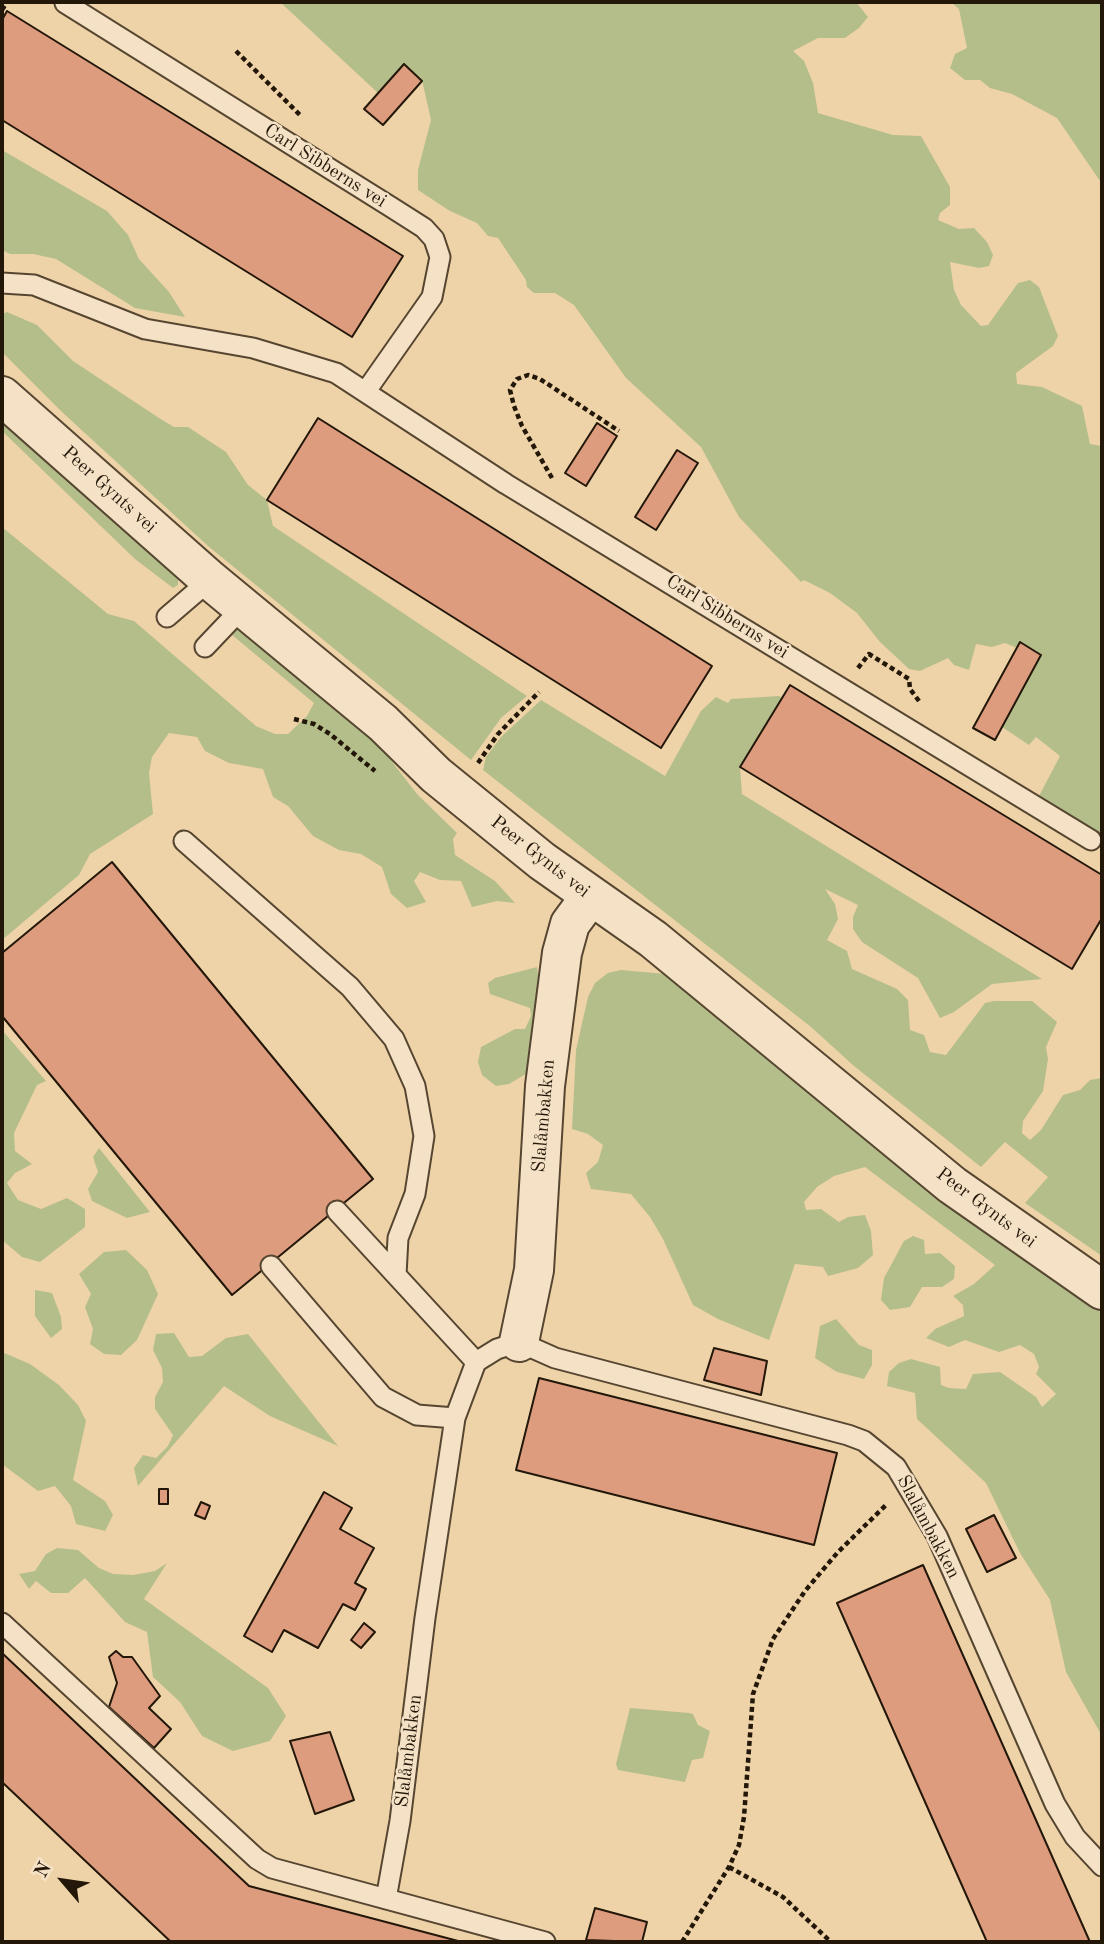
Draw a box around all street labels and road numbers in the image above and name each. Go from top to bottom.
street label: Carl Sibberns vei [260,119,390,213]
street label: Peer Gynts vei [57,441,161,539]
street label: Carl Sibberns vei [662,570,792,664]
street label: Peer Gynts vei [486,811,594,903]
street label: Slalåmbakken [528,1058,560,1174]
street label: Peer Gynts vei [931,1163,1041,1253]
street label: Slalåmbakken [891,1471,965,1583]
street label: Slalåmbakken [391,1693,427,1809]

